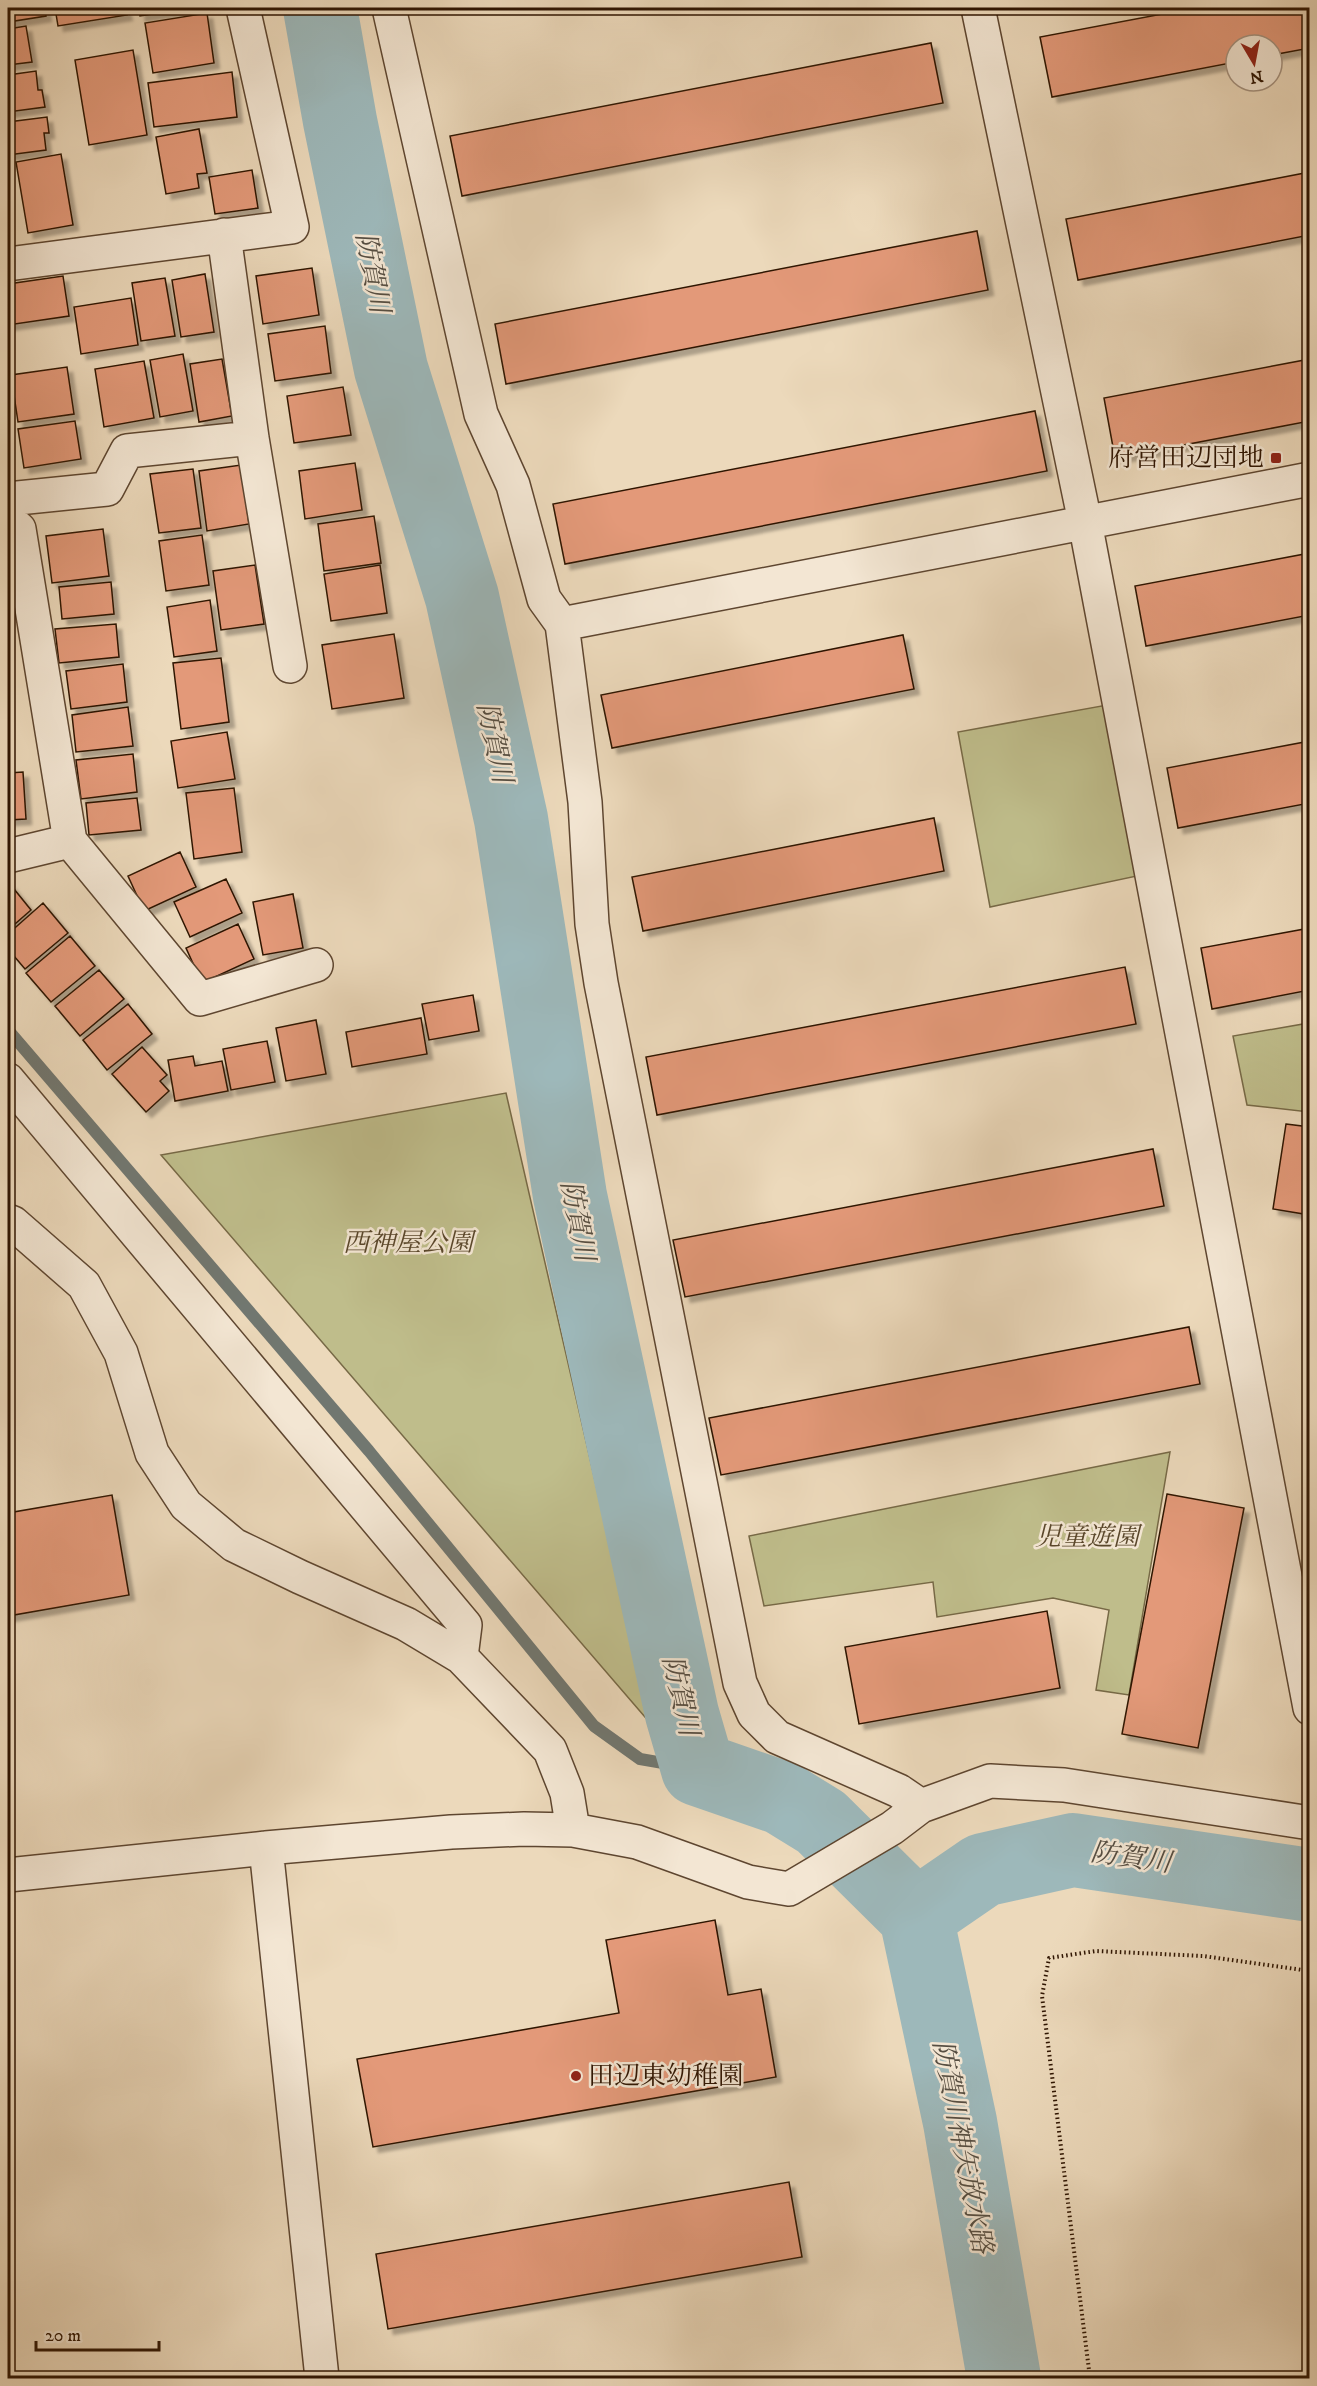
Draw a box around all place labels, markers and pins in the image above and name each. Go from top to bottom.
place label: 府営田辺団地 [1108,442,1264,475]
marker: 府営田辺団地 [1269,451,1283,465]
place label: 田辺東幼稚園 [588,2060,744,2093]
marker: 田辺東幼稚園 [569,2069,583,2083]

